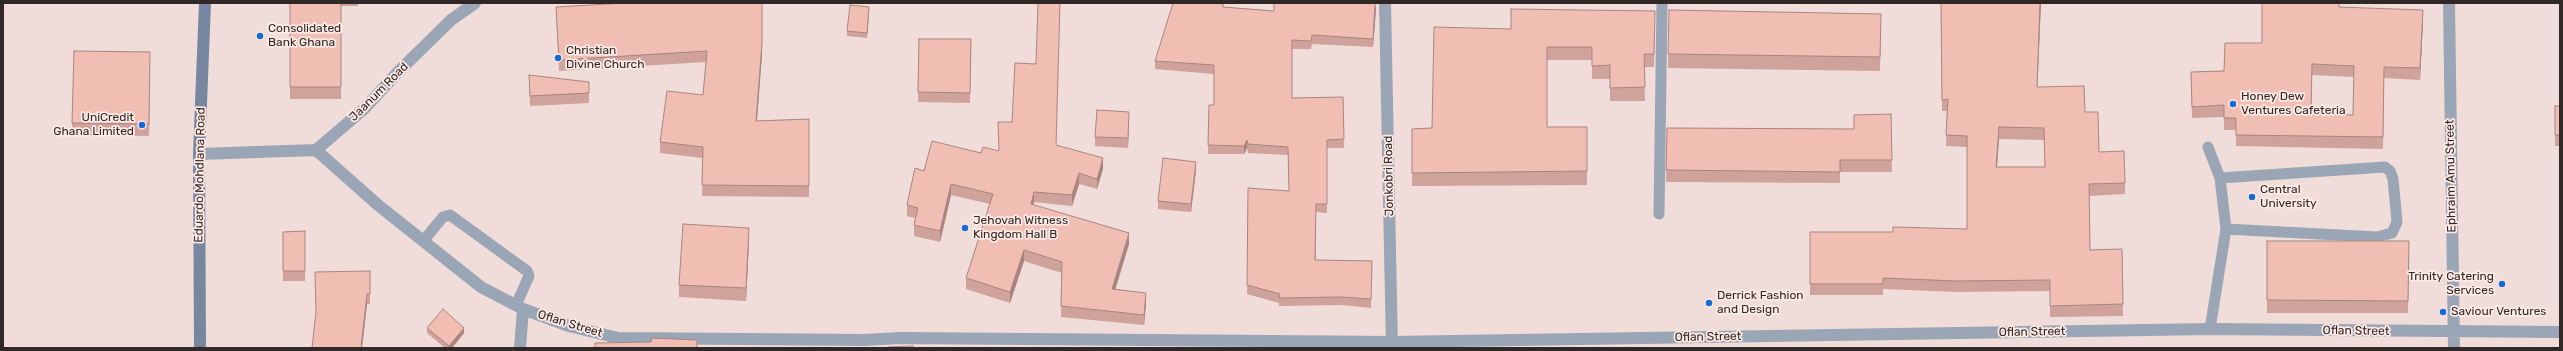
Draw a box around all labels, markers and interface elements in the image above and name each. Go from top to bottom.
place label: Consolidated Bank Ghana [268,22,341,50]
marker: Consolidated Bank Ghana [255,31,265,41]
place label: Christian Divine Church [566,44,645,72]
marker: Christian Divine Church [553,53,563,63]
street label: Jaanum Road [347,60,411,124]
place label: Honey Dew Ventures Cafeteria [2241,90,2346,118]
marker: Honey Dew Ventures Cafeteria [2228,99,2238,109]
street label: Eduardo Mohdlana Road [192,107,208,243]
place label: UniCredit Ghana Limited [53,111,134,139]
street label: Ephraim Amu Street [2443,119,2459,233]
marker: UniCredit Ghana Limited [137,120,147,130]
street label: Jonkobri Road [1381,136,1397,216]
place label: Central University [2260,183,2317,211]
marker: Central University [2247,192,2257,202]
place label: Jehovah Witness Kingdom Hall B [973,214,1068,242]
marker: Jehovah Witness Kingdom Hall B [960,223,970,233]
place label: Trinity Catering Services [2408,270,2494,298]
marker: Trinity Catering Services [2497,279,2507,289]
place label: Derrick Fashion and Design [1717,289,1804,317]
marker: Derrick Fashion and Design [1704,298,1714,308]
place label: Saviour Ventures [2451,305,2546,319]
street label: Oflan Street [536,307,604,341]
marker: Saviour Ventures [2438,307,2448,317]
street label: Oflan Street [2322,323,2390,339]
street label: Oflan Street [1998,324,2066,340]
street label: Oflan Street [1674,329,1742,345]

